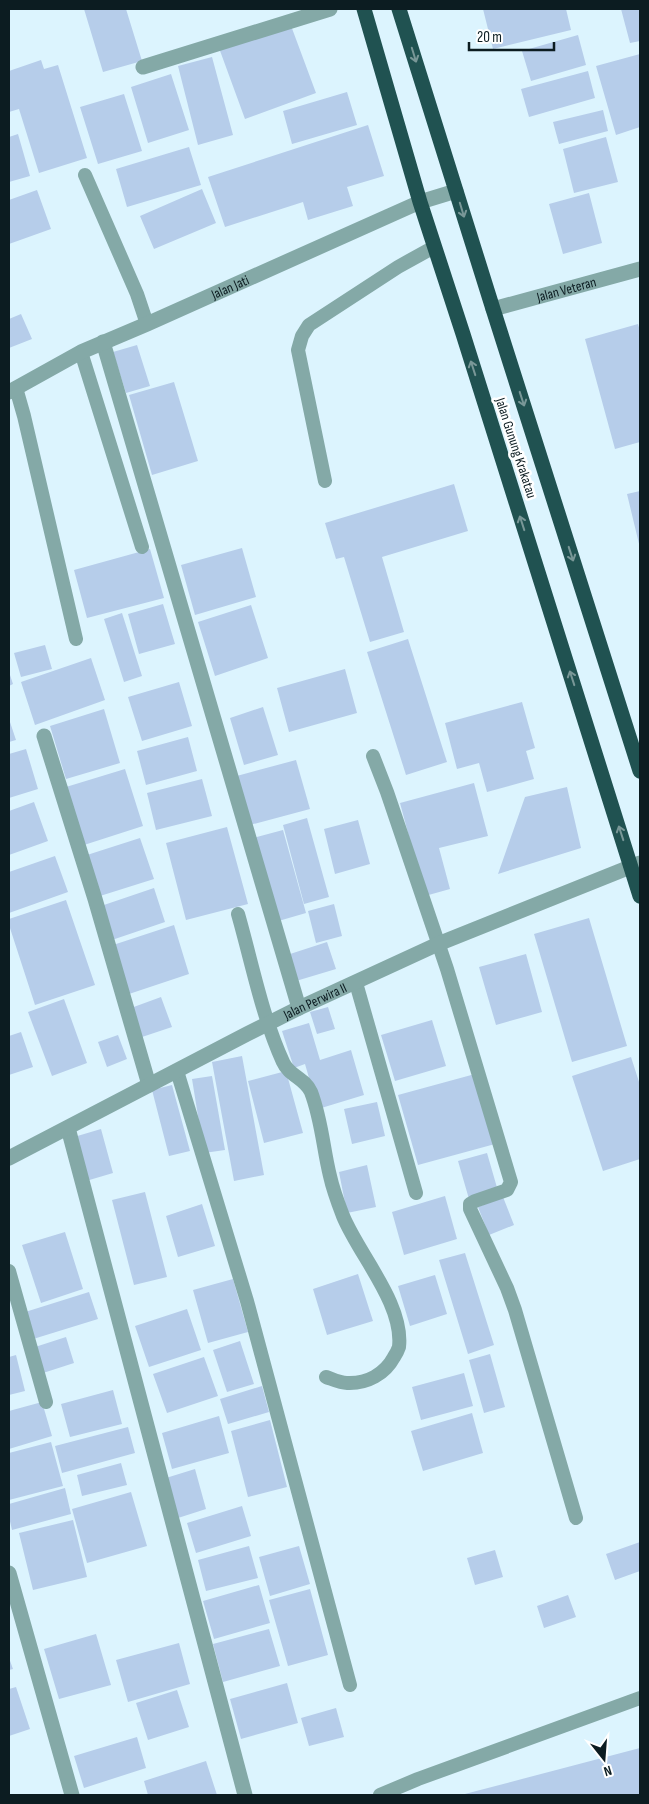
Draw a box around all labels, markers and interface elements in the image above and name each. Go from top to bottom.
scale bar [469,20,554,52]
text: 20 m [477,28,502,47]
one-way arrow [409,47,419,63]
one-way arrow [458,202,468,218]
street label: Jalan Jati [208,271,252,303]
street label: Jalan Veteran [534,273,598,306]
one-way arrow [468,360,478,376]
one-way arrow [517,390,527,406]
street label: Jalan Gunung Krakatau [491,395,540,501]
one-way arrow [517,515,527,531]
one-way arrow [567,545,576,561]
one-way arrow [566,670,576,686]
one-way arrow [615,825,625,841]
street label: Jalan Perwira II [280,979,349,1023]
north arrow [579,1734,629,1784]
text: N [602,1762,614,1780]

